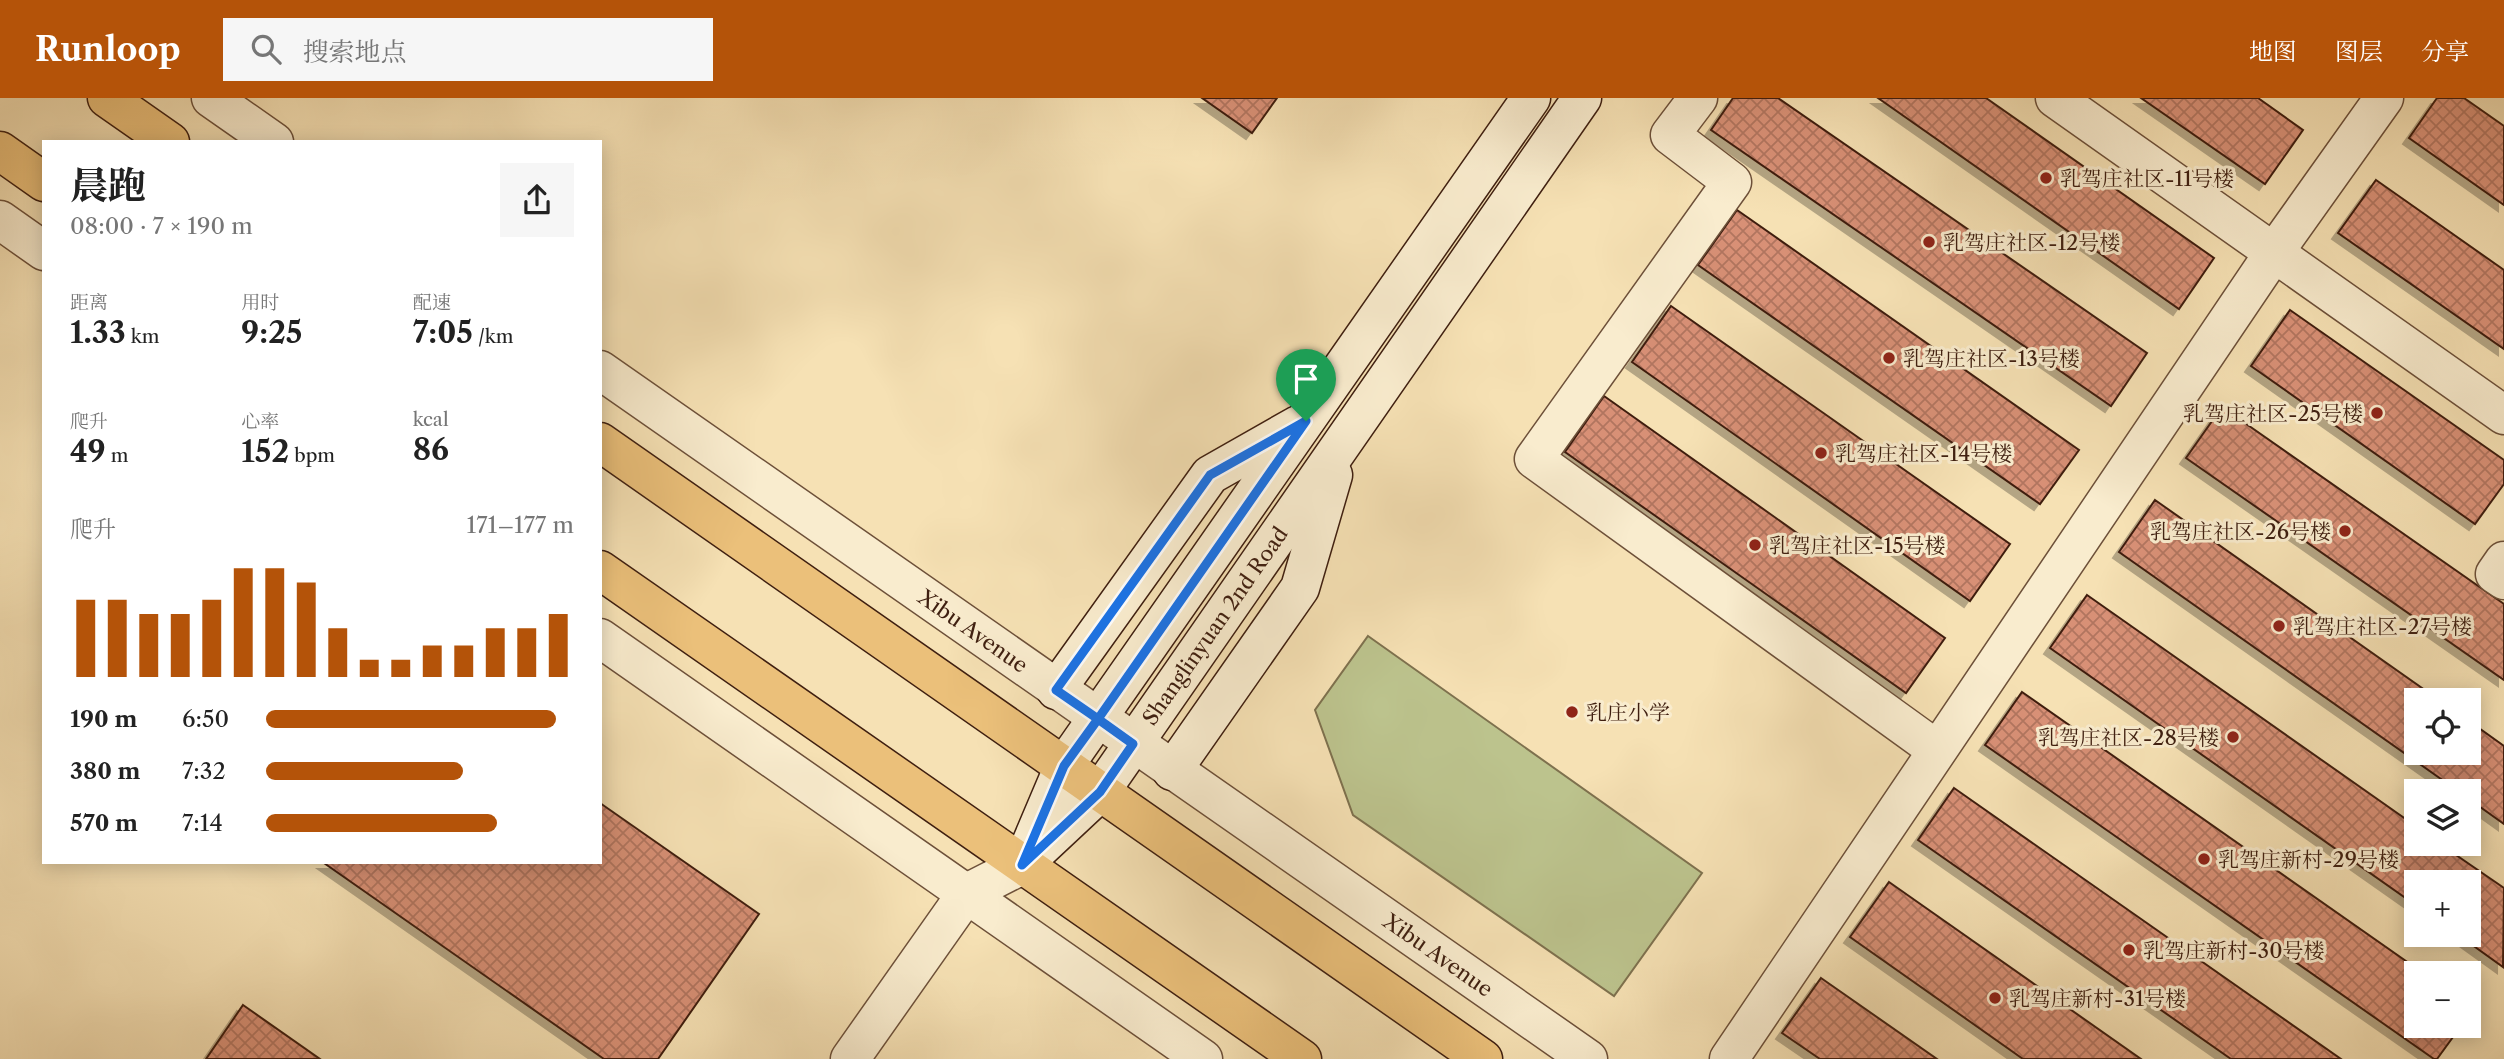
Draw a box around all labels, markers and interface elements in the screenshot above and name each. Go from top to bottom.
search box [223,18,713,81]
text: Runloop [35,29,181,70]
icon: search [247,30,285,68]
text: 搜索地点 [303,36,407,68]
text: 地图 [2249,37,2297,66]
text: 图层 [2335,37,2383,66]
text: 分享 [2421,37,2469,66]
text: 晨跑 [70,162,146,209]
button: share [500,163,574,237]
place label: 乳驾庄社区-11号楼 [2060,166,2234,191]
marker: 乳驾庄社区-11号楼 [2038,170,2054,186]
text: 08:00 · 7 × 190 m [70,212,253,240]
place label: 乳驾庄社区-12号楼 [1943,230,2120,255]
marker: 乳驾庄社区-12号楼 [1921,234,1937,250]
text: 距离 [70,291,108,314]
text: 用时 [241,291,279,314]
text: 配速 [413,291,451,314]
text: 1.33 [70,314,126,351]
text: 9:25 [241,314,302,351]
text: 7:05 [413,314,473,351]
text: km [126,325,159,348]
text: /km [473,325,513,348]
place label: 乳驾庄社区-13号楼 [1903,346,2080,371]
pin [1276,349,1336,421]
marker: 乳驾庄社区-13号楼 [1881,350,1897,366]
icon: arrive [1287,360,1325,398]
place label: 乳驾庄社区-25号楼 [2183,401,2363,426]
marker: 乳驾庄社区-25号楼 [2369,405,2385,421]
text: kcal [413,408,449,431]
text: 爬升 [70,410,108,433]
text: 心率 [241,410,279,433]
text: 86 [413,431,449,468]
text: 49 [70,433,106,470]
text: 152 [241,433,289,470]
place label: 乳驾庄社区-14号楼 [1835,441,2012,466]
text: m [106,444,128,467]
text: bpm [289,444,335,467]
marker: 乳驾庄社区-14号楼 [1813,445,1829,461]
text: 171–177 m [467,511,574,539]
text: 爬升 [70,515,116,543]
place label: 乳驾庄社区-26号楼 [2150,519,2331,544]
street label: Shanglinyuan 2nd Road [1137,522,1293,730]
marker: 乳驾庄社区-26号楼 [2337,523,2353,539]
place label: 乳驾庄社区-15号楼 [1769,533,1946,558]
marker: 乳驾庄社区-15号楼 [1747,537,1763,553]
street label: Xibu Avenue [913,584,1033,678]
place label: 乳驾庄社区-27号楼 [2293,614,2472,639]
marker: 乳驾庄社区-27号楼 [2271,618,2287,634]
map controls [2404,688,2481,1038]
button: locate [2404,688,2481,765]
place label: 乳庄小学 [1586,700,1670,725]
marker: 乳庄小学 [1564,704,1580,720]
text: 190 m [70,705,137,733]
text: 6:50 [182,705,229,733]
place label: 乳驾庄社区-28号楼 [2038,725,2219,750]
marker: 乳驾庄社区-28号楼 [2225,729,2241,745]
text: 380 m [70,757,141,785]
text: 7:32 [182,757,226,785]
button: layers [2404,779,2481,856]
text: 570 m [70,809,138,837]
text: 7:14 [182,809,223,837]
place label: 乳驾庄新村-29号楼 [2218,847,2399,872]
marker: 乳驾庄新村-29号楼 [2196,851,2212,867]
button: + [2404,870,2481,947]
street label: Xibu Avenue [1378,908,1498,1002]
place label: 乳驾庄新村-30号楼 [2143,938,2324,963]
marker: 乳驾庄新村-30号楼 [2121,942,2137,958]
button: − [2404,961,2481,1038]
place label: 乳驾庄新村-31号楼 [2009,986,2186,1011]
marker: 乳驾庄新村-31号楼 [1987,990,2003,1006]

